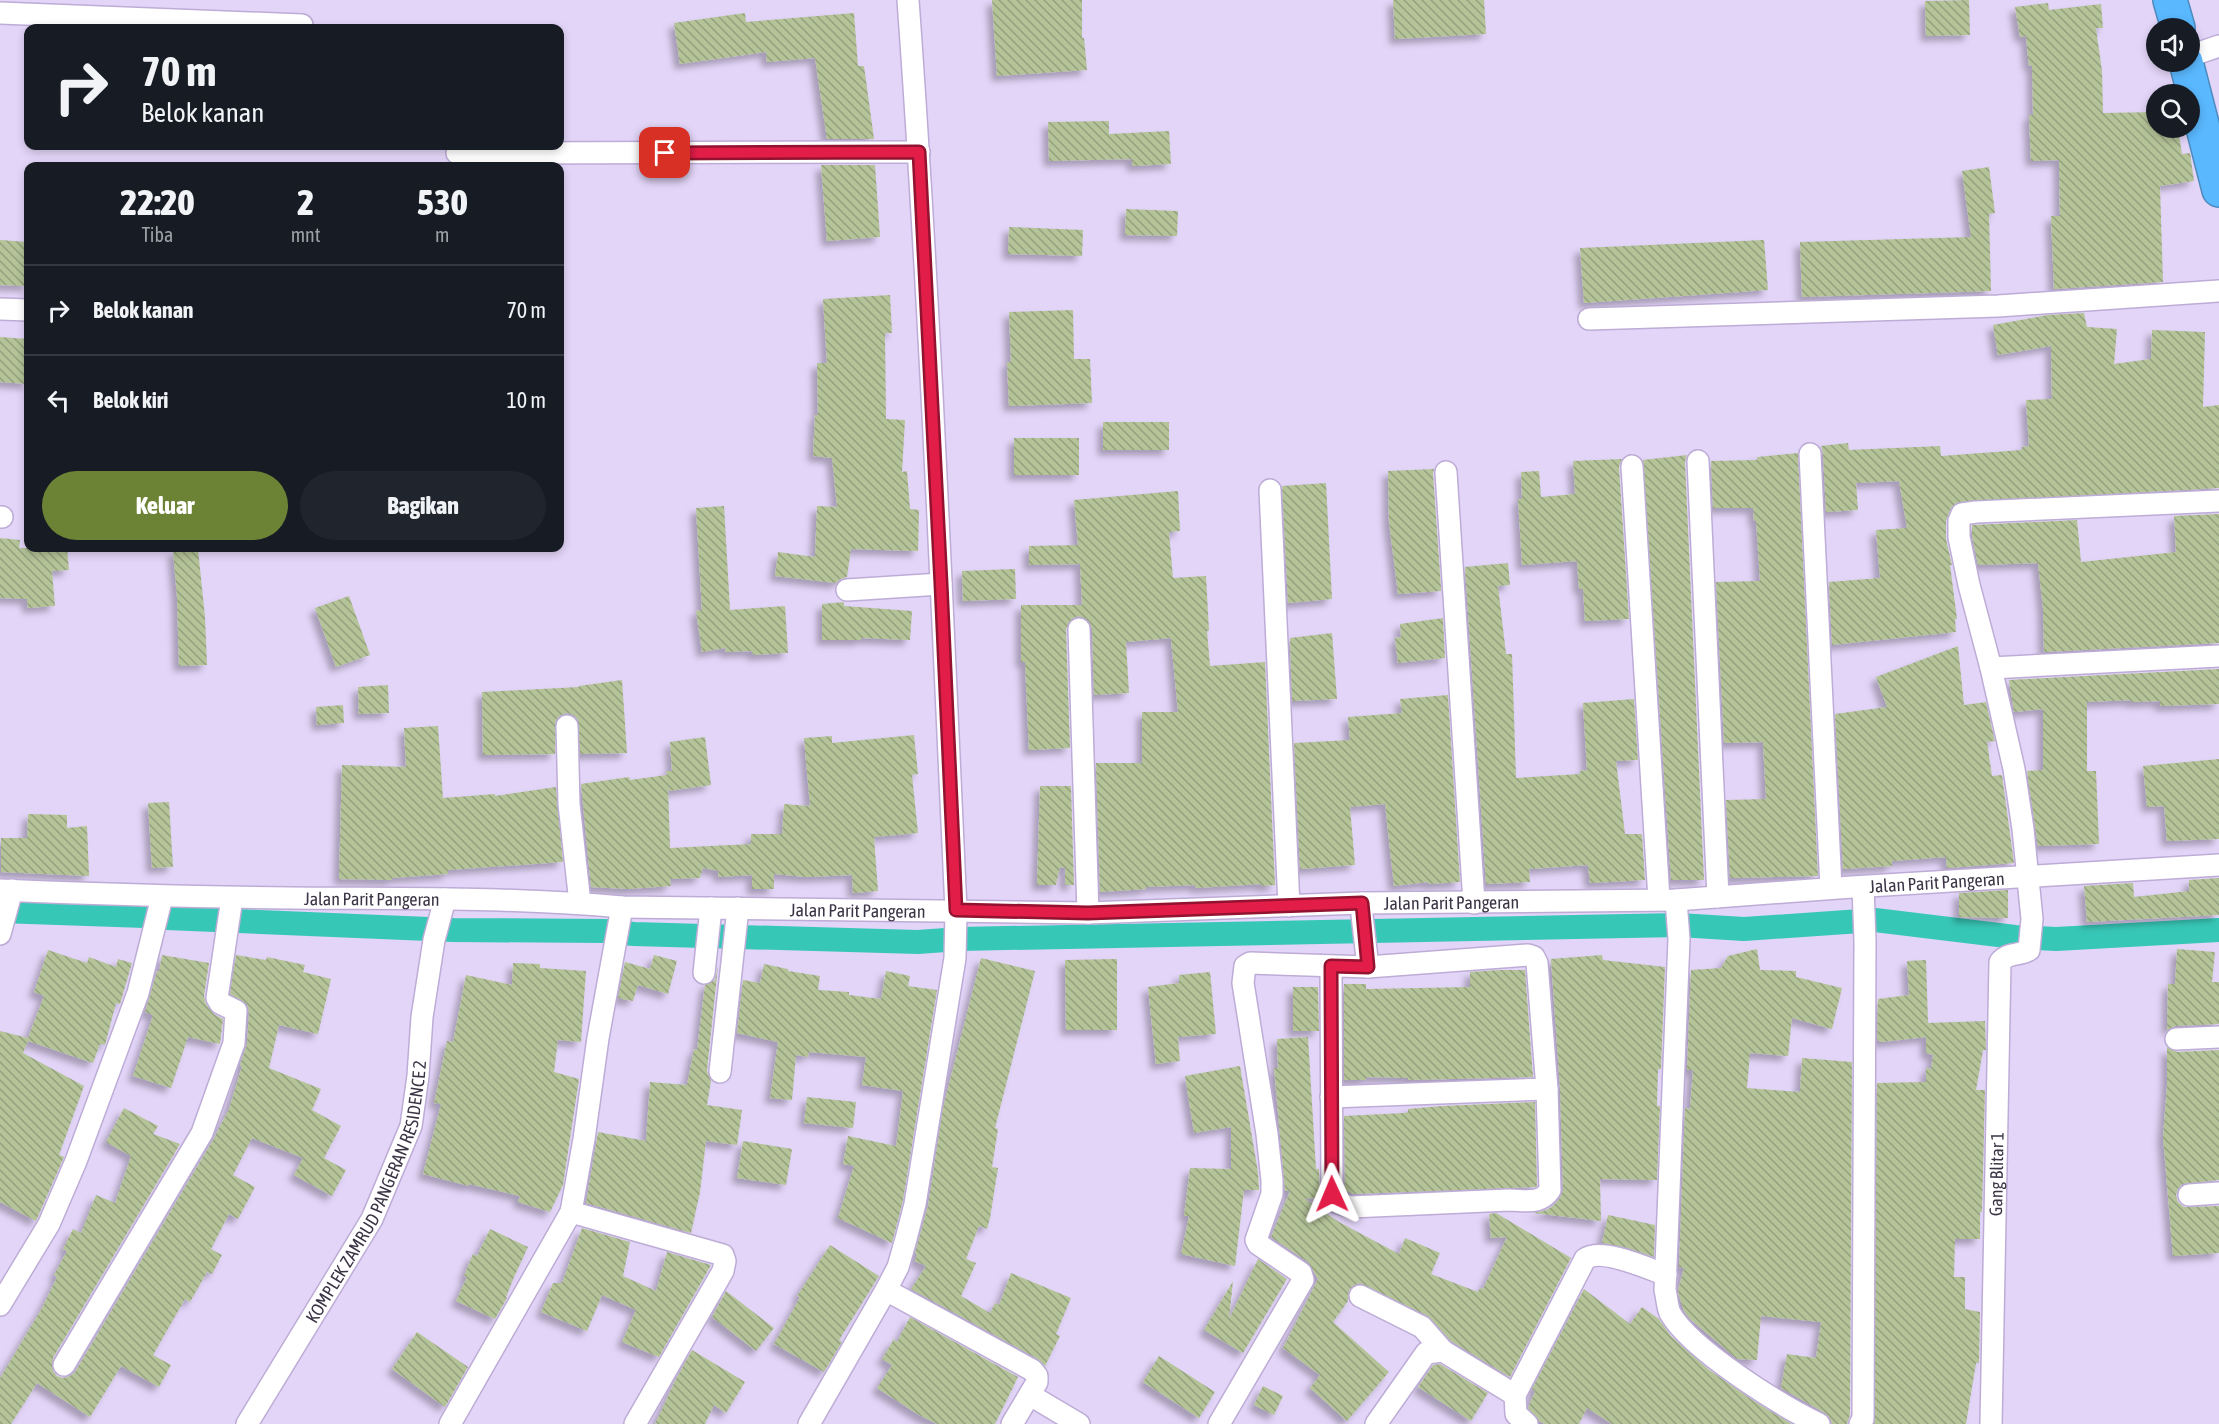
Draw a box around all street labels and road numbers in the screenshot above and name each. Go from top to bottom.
street label: Jalan Parit Pangeran [1868,867,2005,896]
street label: Jalan Parit Pangeran [304,888,440,909]
street label: Jalan Parit Pangeran [1383,891,1519,913]
street label: Jalan Parit Pangeran [790,899,926,921]
street label: KOMPLEK ZAMRUD PANGERAN RESIDENCE 2 [301,1060,430,1326]
street label: Gang Blitar 1 [1985,1132,2007,1216]

